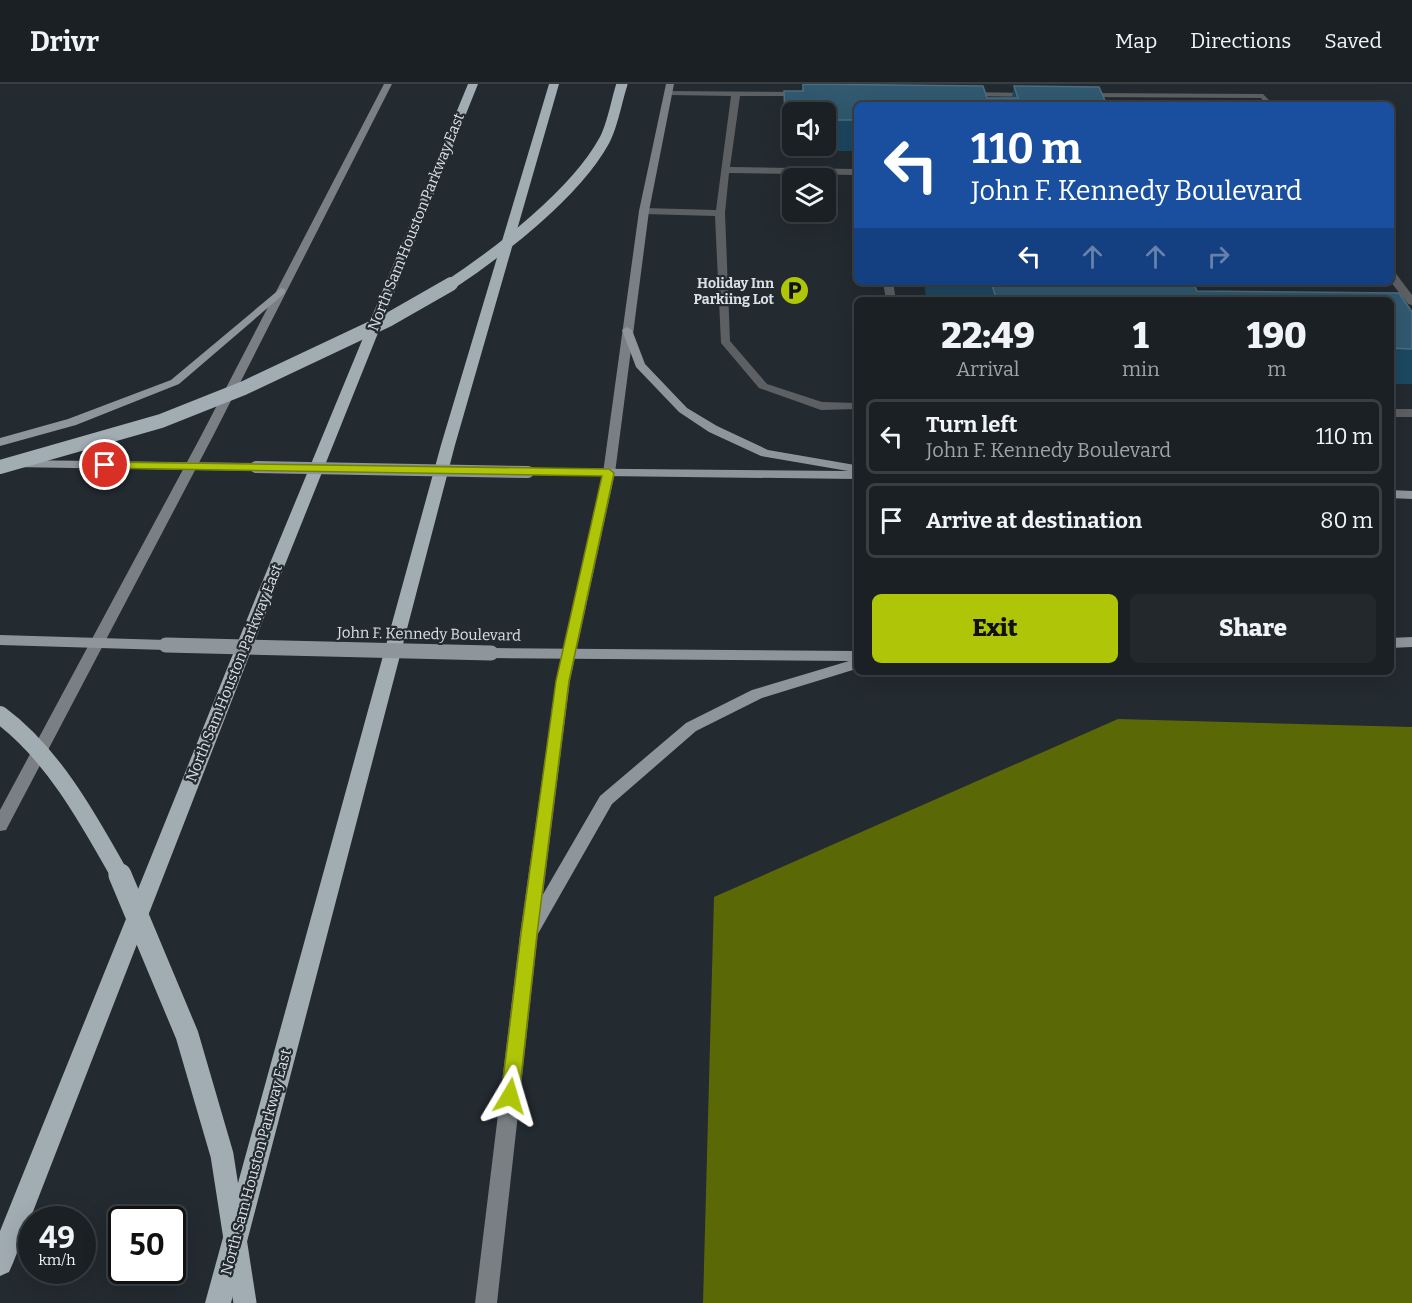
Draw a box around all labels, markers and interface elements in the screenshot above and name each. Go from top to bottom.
text: Drivr [30,25,99,58]
text: Map [1115,28,1157,54]
text: Directions [1190,28,1291,54]
text: Saved [1324,28,1382,54]
map controls [782,102,836,222]
button: sound [782,102,836,156]
street label: North Sam Houston Parkway East [364,110,468,334]
text: 110 m [971,124,1082,174]
icon: left [872,126,950,204]
button: layers [782,168,836,222]
text: John F. Kennedy Boulevard [971,175,1302,207]
icon: left [1013,240,1046,273]
icon: ahead [1076,240,1109,273]
icon: ahead [1139,240,1172,273]
icon: right [1202,240,1235,273]
place label: Holiday Inn Parkiing Lot [694,275,774,308]
parking icon: Holiday Inn Parkiing Lot [779,275,811,307]
text: 22:49 [941,314,1035,358]
text: 1 [1133,314,1149,358]
text: 190 [1247,314,1307,358]
text: Arrival [956,357,1020,381]
text: min [1122,357,1160,381]
text: m [1267,357,1286,381]
text: Turn left [926,411,1018,438]
icon: left [875,420,908,453]
text: 110 m [1316,423,1373,450]
text: John F. Kennedy Boulevard [926,438,1171,462]
pin [79,439,130,490]
icon: arrive [88,448,121,481]
icon: arrive [875,504,908,537]
text: Arrive at destination [926,507,1142,534]
text: 80 m [1320,507,1373,534]
street label: North Sam Houston Parkway East [182,561,286,785]
button: Exit [872,594,1118,663]
button: Share [1130,594,1376,663]
street label: John F. Kennedy Boulevard [336,623,521,645]
street label: North Sam Houston Parkway East [217,1046,295,1277]
position arrow [478,1064,542,1128]
speed limit sign: 50 [108,1206,186,1284]
text: 49 [39,1220,75,1256]
text: km/h [38,1251,76,1269]

